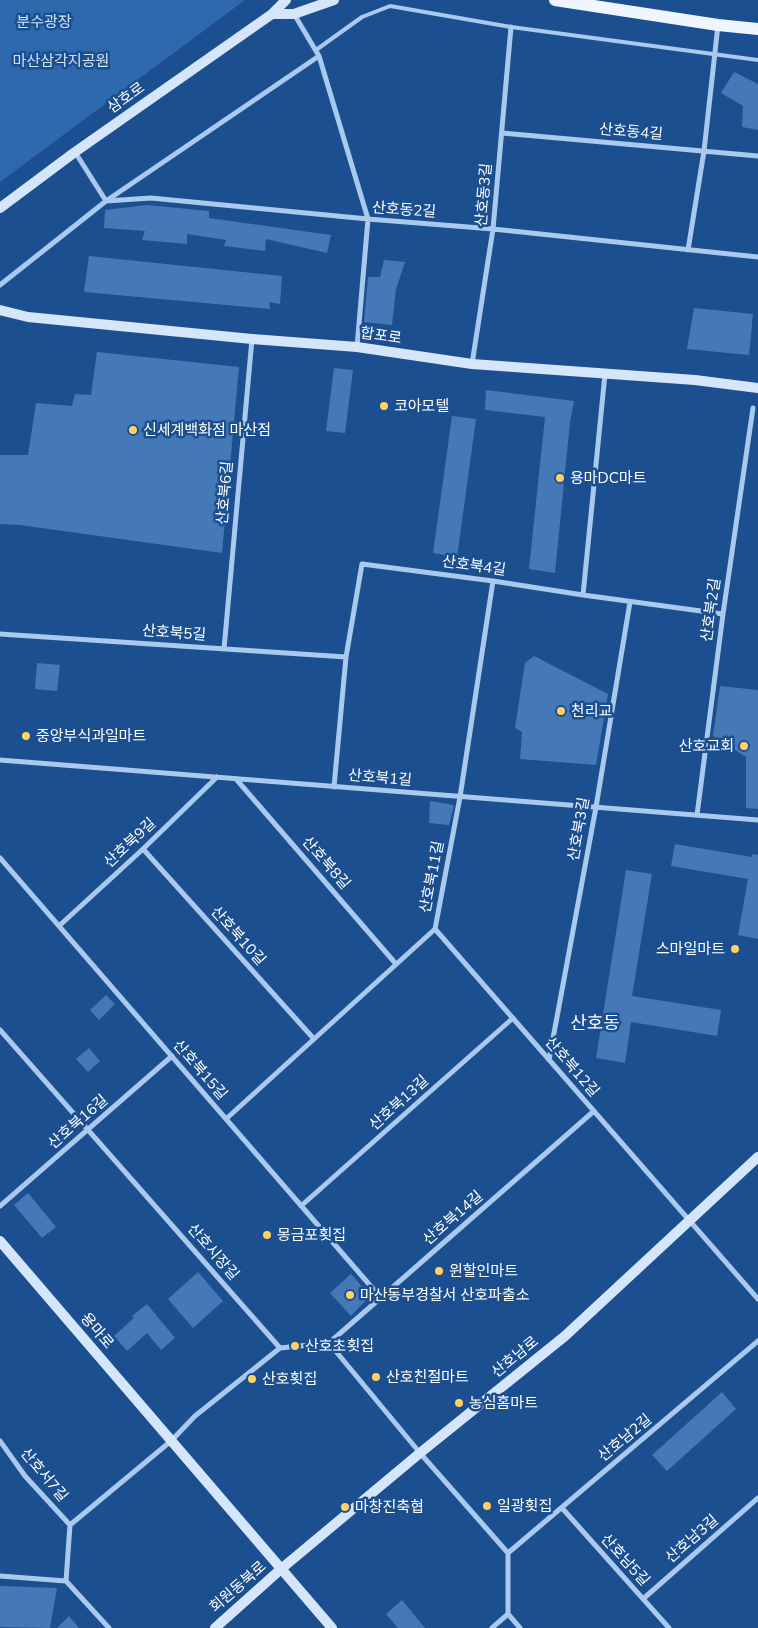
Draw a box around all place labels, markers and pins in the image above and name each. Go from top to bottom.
place label: 코아모텔 [394,397,449,415]
marker: 코아모텔 [378,400,390,412]
place label: 신세계백화점 마산점 [143,421,271,439]
marker: 신세계백화점 마산점 [127,424,139,436]
place label: 용마DC마트 [570,469,647,487]
marker: 용마DC마트 [554,472,566,484]
place label: 천리교 [571,702,612,720]
marker: 천리교 [555,705,567,717]
place label: 중앙부식과일마트 [36,727,146,745]
marker: 중앙부식과일마트 [20,730,32,742]
place label: 산호교회 [679,737,734,755]
marker: 산호교회 [738,740,750,752]
place label: 스마일마트 [656,940,725,958]
marker: 스마일마트 [729,943,741,955]
place label: 몽금포횟집 [277,1226,346,1244]
marker: 몽금포횟집 [261,1229,273,1241]
place label: 윈할인마트 [449,1262,518,1280]
marker: 윈할인마트 [433,1265,445,1277]
place label: 마산동부경찰서 산호파출소 [360,1286,530,1304]
marker: 마산동부경찰서 산호파출소 [344,1289,356,1301]
place label: 산호초횟집 [305,1337,374,1355]
marker: 산호초횟집 [289,1340,301,1352]
place label: 산호친절마트 [386,1368,469,1386]
place label: 산호횟집 [262,1370,317,1388]
marker: 산호친절마트 [370,1371,382,1383]
marker: 산호횟집 [246,1373,258,1385]
place label: 농심홈마트 [469,1394,538,1412]
marker: 농심홈마트 [453,1397,465,1409]
place label: 일광횟집 [497,1497,552,1515]
place label: 마창진축협 [355,1498,424,1516]
marker: 일광횟집 [481,1500,493,1512]
marker: 마창진축협 [339,1501,351,1513]

